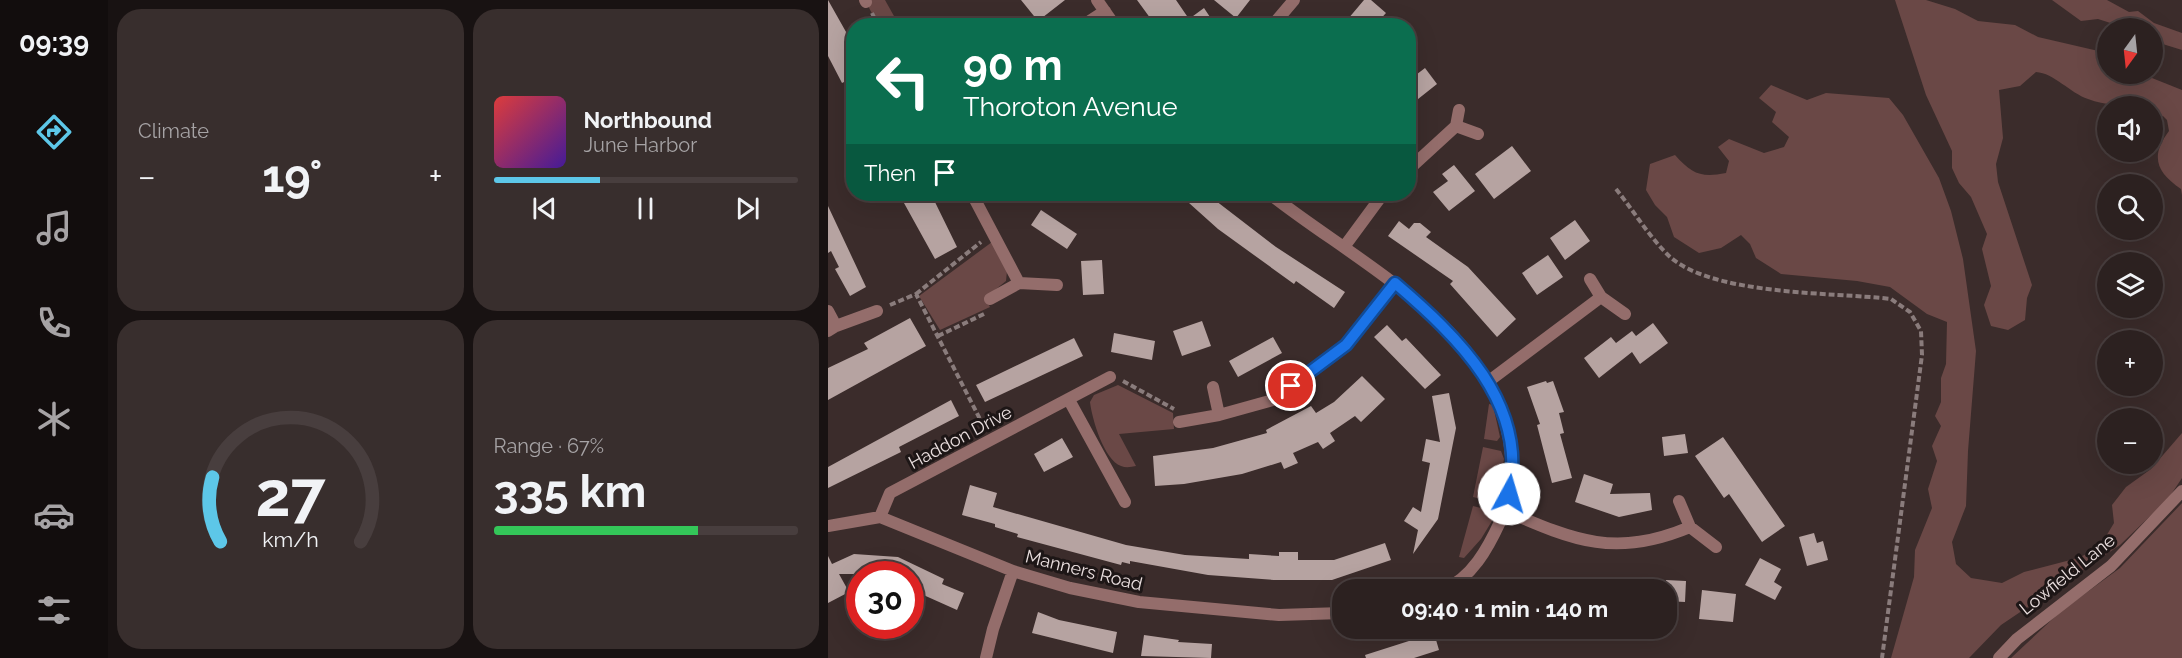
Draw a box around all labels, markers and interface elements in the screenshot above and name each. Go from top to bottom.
north arrow [2097,18,2163,84]
map controls [2097,18,2163,474]
text: 09:39 [19,27,89,58]
text: 90 m [963,41,1063,90]
icon: left [864,42,942,120]
text: Thoroton Avenue [963,91,1178,122]
button: sound [2097,96,2163,162]
text: Northbound [584,107,712,133]
icon: directions [33,111,75,153]
text: Climate [138,119,209,143]
text: June Harbor [584,133,697,157]
text: 19° [262,150,322,203]
icon: arrive [928,156,961,189]
text: − [138,157,156,196]
text: + [429,157,443,196]
text: Then [864,160,916,186]
button: search [2097,174,2163,240]
icon: previous [528,192,561,225]
icon: pause [629,192,662,225]
icon: next [731,192,764,225]
icon: music [33,207,75,249]
button: layers [2097,252,2163,318]
icon: phone [33,302,75,344]
button: + [2097,330,2163,396]
pin [1265,360,1316,411]
icon: arrive [1274,369,1307,402]
icon: climate [33,398,75,440]
street label: Haddon Drive [905,401,1016,473]
button: − [2097,408,2163,474]
text: Range · 67% [494,434,604,458]
text: 27 [255,457,326,531]
position arrow [1477,462,1541,526]
text: 335 km [494,465,646,518]
icon: car [33,494,75,536]
text: km/h [262,527,319,552]
street label: Lowfield Lane [2015,529,2119,619]
street label: Manners Road [1023,545,1145,595]
speed limit sign: 30 [846,561,924,639]
icon: filters [33,589,75,631]
text: 09:40 · 1 min · 140 m [1401,596,1608,622]

